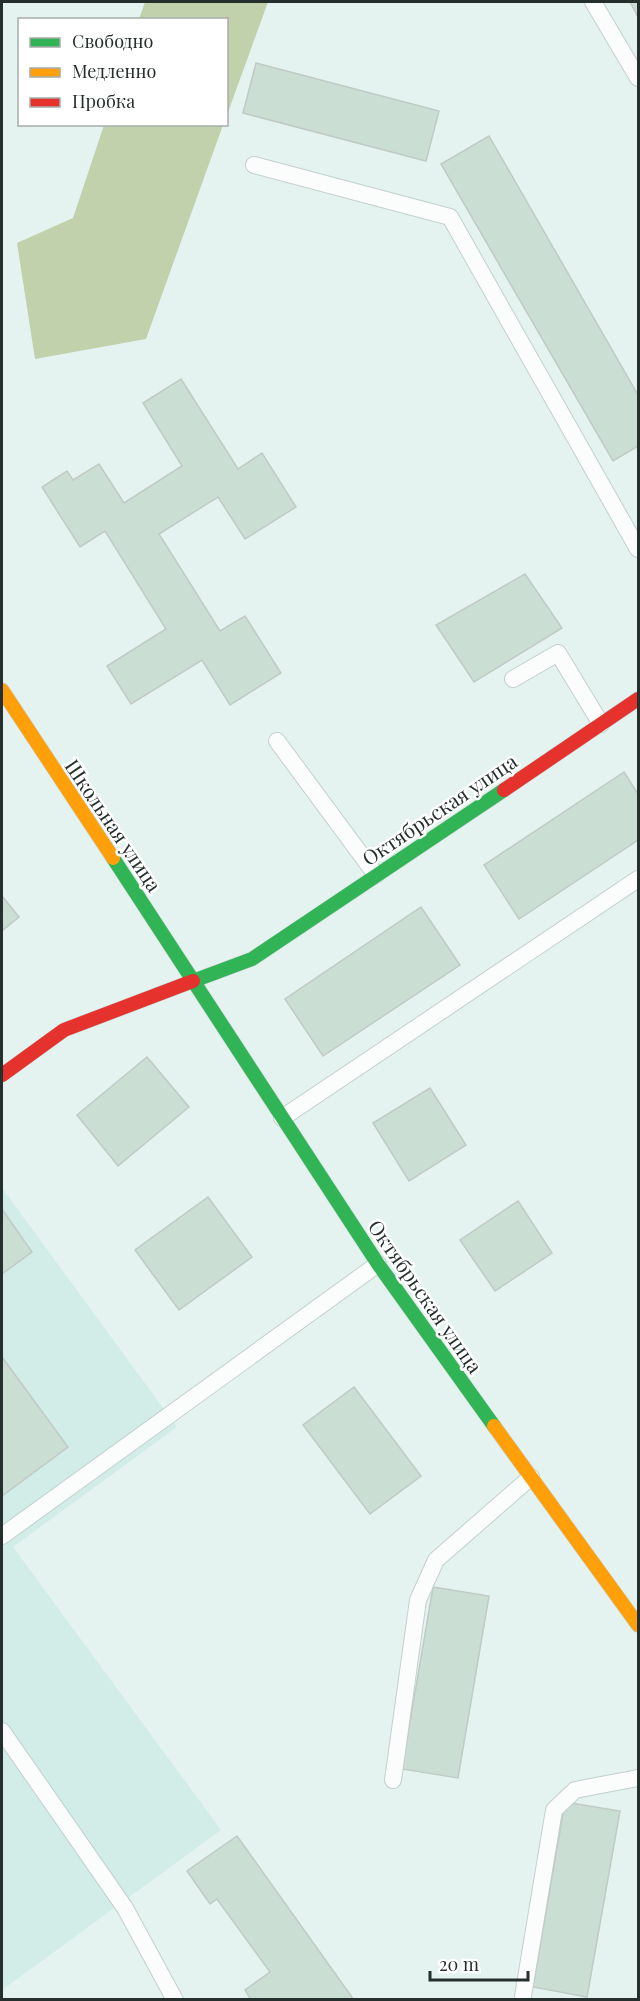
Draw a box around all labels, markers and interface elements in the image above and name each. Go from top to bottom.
legend [18,18,228,126]
text: Свободно [72,29,153,53]
text: Медленно [72,59,157,83]
text: Пробка [72,89,135,113]
street label: Октябрьская улица [356,747,522,871]
street label: Школьная улица [60,753,168,897]
street label: Октябрьская улица [363,1214,489,1378]
scale bar [430,1944,528,1982]
text: 20 m [439,1952,479,1976]

